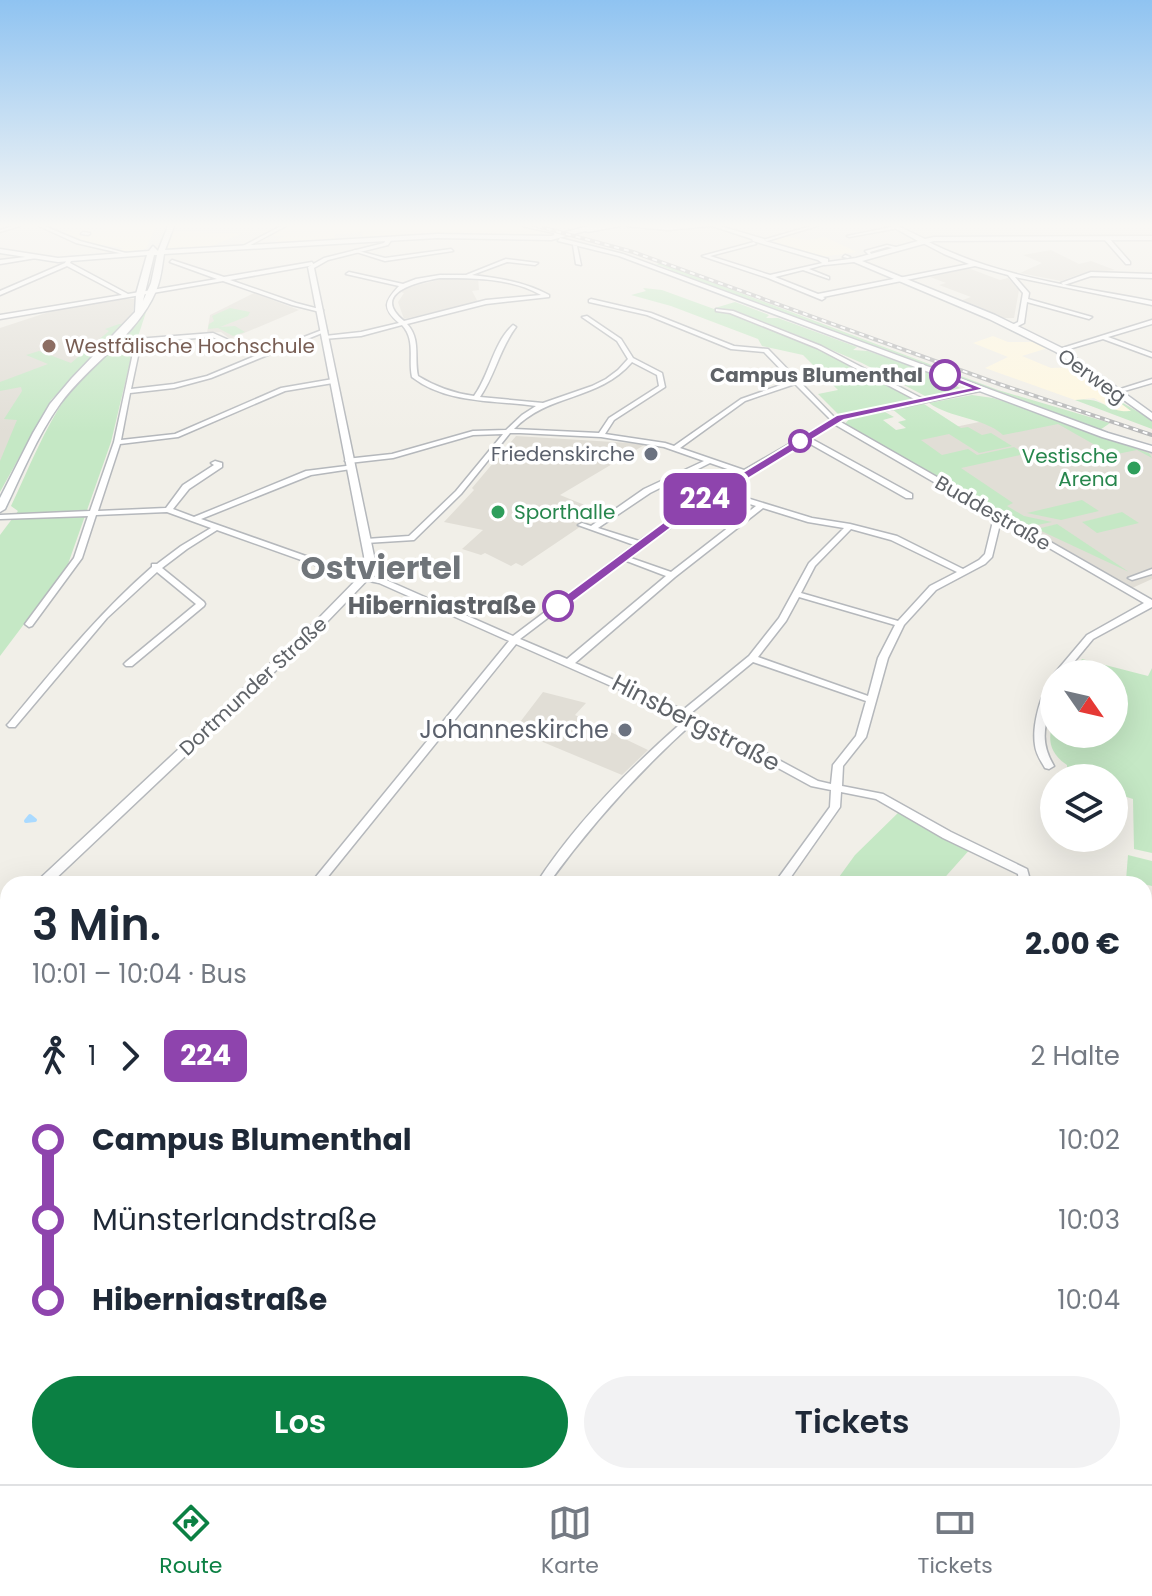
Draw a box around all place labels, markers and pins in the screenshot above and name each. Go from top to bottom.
place label: Westfälische Hochschule [65,332,315,360]
marker: Westfälische Hochschule [40,337,58,355]
marker: Campus Blumenthal [930,360,960,390]
place label: Campus Blumenthal [710,361,923,389]
unlabelled marker [789,430,811,452]
place label: Friedenskirche [491,440,635,468]
place label: Vestische Arena [1022,442,1118,493]
marker: Friedenskirche [642,445,660,463]
marker: Vestische Arena [1125,459,1143,477]
place label: Sporthalle [514,498,615,526]
marker: Sporthalle [489,503,507,521]
place label: Hiberniastraße [348,589,536,622]
marker: Hiberniastraße [543,591,573,621]
place label: Johanneskirche [419,713,609,746]
marker: Johanneskirche [616,721,634,739]

